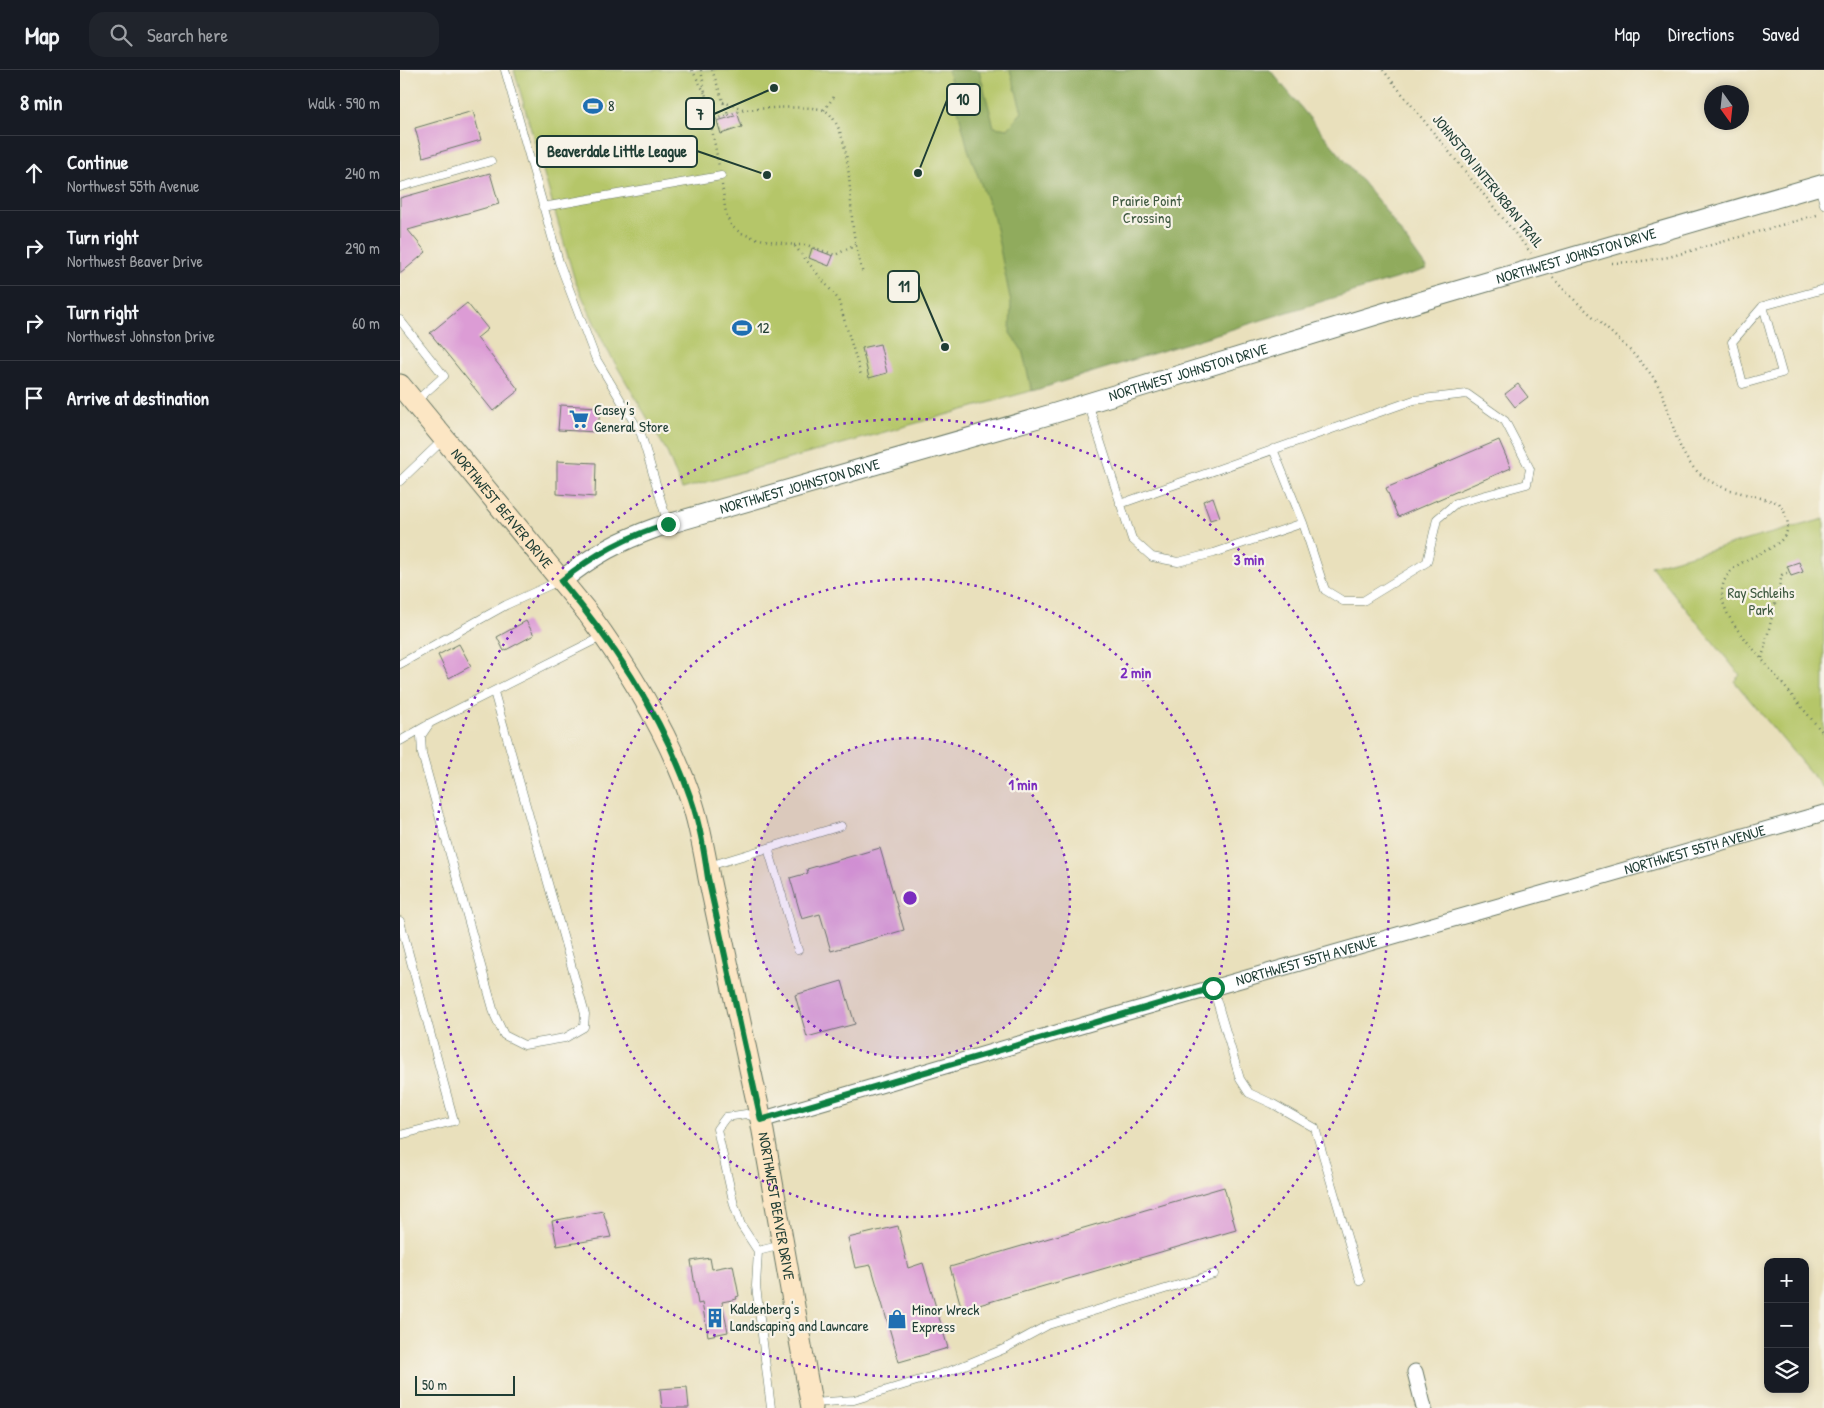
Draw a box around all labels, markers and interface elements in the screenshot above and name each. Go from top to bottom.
search box [89,12,439,57]
text: Map [25,19,59,51]
icon: search [107,21,135,49]
text: Search here [147,22,228,48]
text: Map [1615,22,1640,47]
text: Directions [1668,22,1734,47]
text: Saved [1762,22,1799,47]
callout: 10 [947,84,980,115]
north arrow [1704,85,1749,130]
text: 8 min [20,88,62,117]
text: 10 [957,88,969,110]
text: Walk · 590 m [308,92,380,114]
sports icon: 8 [582,95,604,117]
place label: 8 [608,95,615,116]
callout: 7 [686,98,714,129]
text: 7 [695,103,704,125]
street label: JOHNSTON INTERURBAN TRAIL [1428,109,1549,252]
callout: Beaverdale Little League [537,136,697,167]
text: Beaverdale Little League [547,140,688,163]
text: Continue [67,149,128,175]
icon: ahead [20,159,48,187]
text: 240 m [345,162,380,184]
text: Northwest 55th Avenue [67,175,199,197]
park label: Prairie Point Crossing [1112,190,1183,228]
street label: NORTHWEST JOHNSTON DRIVE [1494,222,1659,289]
text: Turn right [67,224,138,250]
icon: right [20,234,48,262]
text: 290 m [345,237,380,259]
text: Northwest Beaver Drive [67,250,203,272]
callout: 11 [888,271,919,302]
text: 11 [898,275,910,297]
text: Turn right [67,299,138,325]
icon: right [20,309,48,337]
text: 60 m [352,312,380,334]
sports icon: 12 [731,317,753,339]
place label: 12 [757,317,769,338]
text: Northwest Johnston Drive [67,325,215,347]
street label: NORTHWEST JOHNSTON DRIVE [1106,338,1271,406]
icon: arrive [20,384,48,412]
text: Arrive at destination [67,385,209,411]
place label: Casey's General Store [594,399,669,437]
supermarket icon: Casey's General Store [568,408,590,430]
street label: NORTHWEST BEAVER DRIVE [446,444,558,573]
street label: NORTHWEST JOHNSTON DRIVE [717,453,882,519]
route end [657,513,680,536]
text: 3 min [1234,549,1264,570]
park label: Ray Schleihs Park [1728,582,1795,620]
text: 2 min [1121,662,1152,683]
text: 1 min [1008,774,1038,795]
street label: NORTHWEST 55TH AVENUE [1622,819,1768,880]
centre of rings [901,889,919,907]
street label: NORTHWEST 55TH AVENUE [1233,930,1380,991]
route start [1202,977,1225,1000]
street label: NORTHWEST BEAVER DRIVE [753,1130,800,1282]
map controls [1764,1258,1809,1393]
button: + [1764,1258,1809,1303]
place label: Kaldenberg's Landscaping and Lawncare [730,1298,869,1336]
place label: Minor Wreck Express [912,1299,979,1337]
button: − [1764,1303,1809,1348]
building icon: Kaldenberg's Landscaping and Lawncare [704,1307,726,1329]
shop icon: Minor Wreck Express [886,1308,908,1330]
button: layers [1764,1348,1809,1393]
scale bar [415,1373,515,1396]
text: 50 m [422,1375,447,1394]

